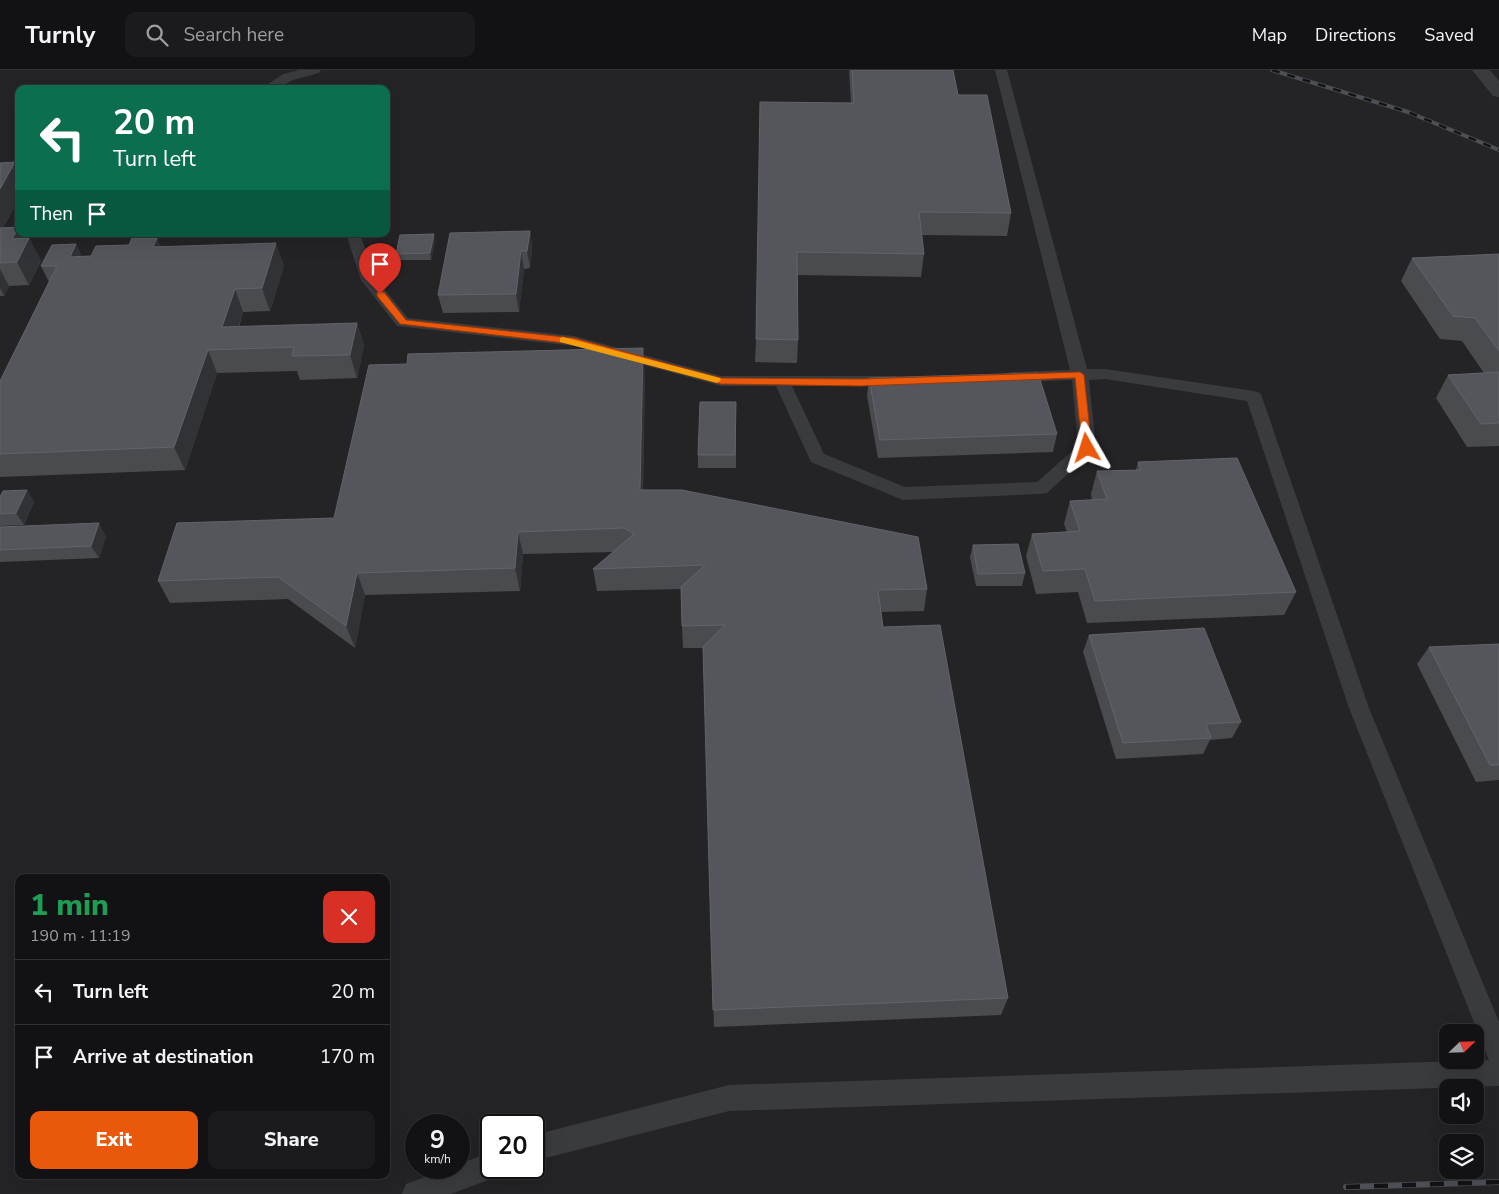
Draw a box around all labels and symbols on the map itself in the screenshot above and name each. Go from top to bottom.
pin [359,243,401,294]
position arrow [1060,421,1112,473]
north arrow [1439,1024,1484,1069]
speed limit sign: 20 [480,1114,545,1179]

